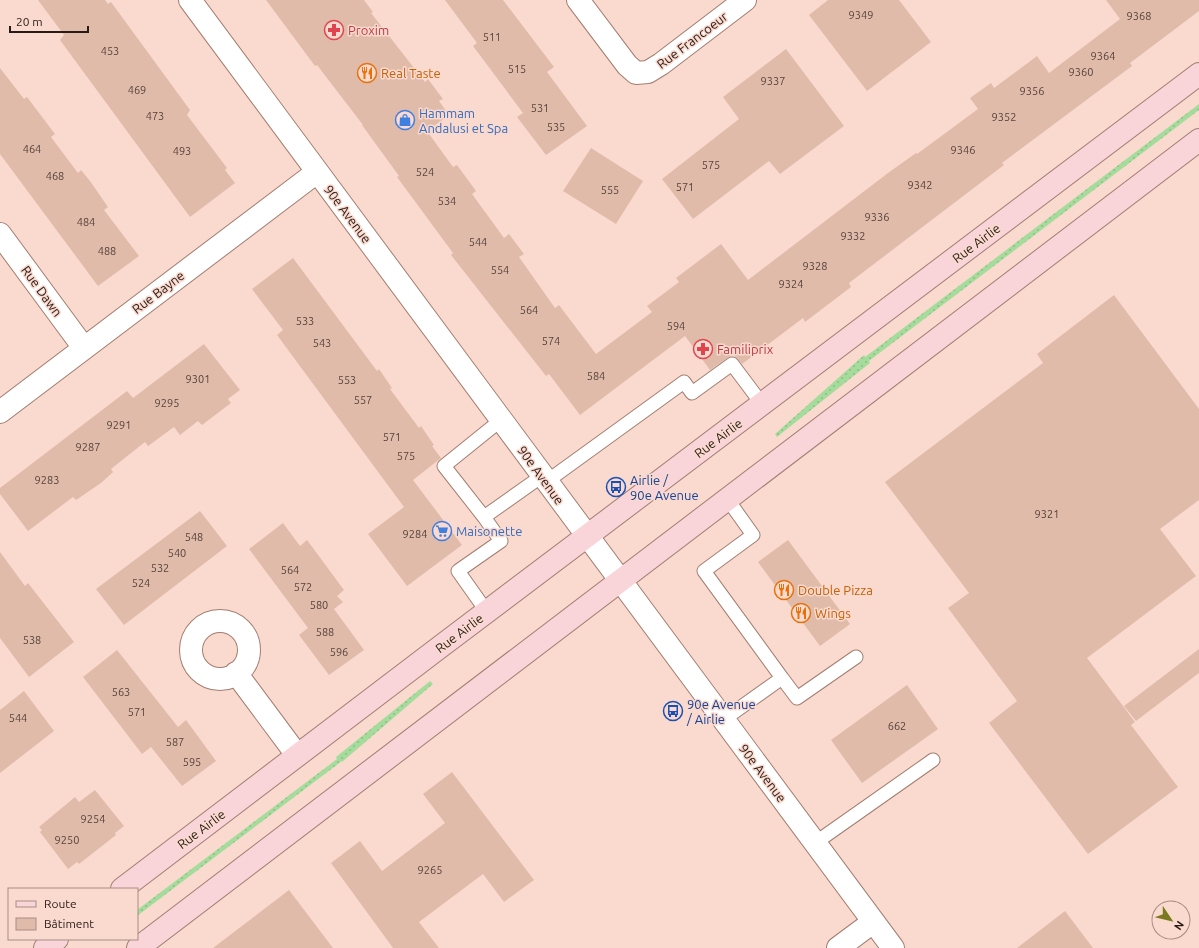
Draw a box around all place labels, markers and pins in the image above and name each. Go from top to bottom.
pharmacy icon: Proxim [323,19,345,41]
place label: Proxim [348,23,389,37]
restaurant icon: Real Taste [356,62,378,84]
place label: Real Taste [381,66,441,80]
place label: Hammam Andalusi et Spa [419,106,508,135]
shop icon: Hammam Andalusi et Spa [394,109,416,131]
pharmacy icon: Familiprix [692,338,714,360]
place label: Familiprix [717,342,774,356]
place label: Airlie / 90e Avenue [630,473,699,502]
bus stop icon: Airlie / 90e Avenue [605,476,627,498]
supermarket icon: Maisonette [431,520,453,542]
place label: Maisonette [456,524,522,538]
restaurant icon: Double Pizza [773,579,795,601]
place label: Double Pizza [798,583,873,597]
restaurant icon: Wings [790,602,812,624]
place label: Wings [815,606,851,620]
place label: 90e Avenue / Airlie [686,697,756,726]
bus stop icon: 90e Avenue / Airlie [662,700,684,722]

